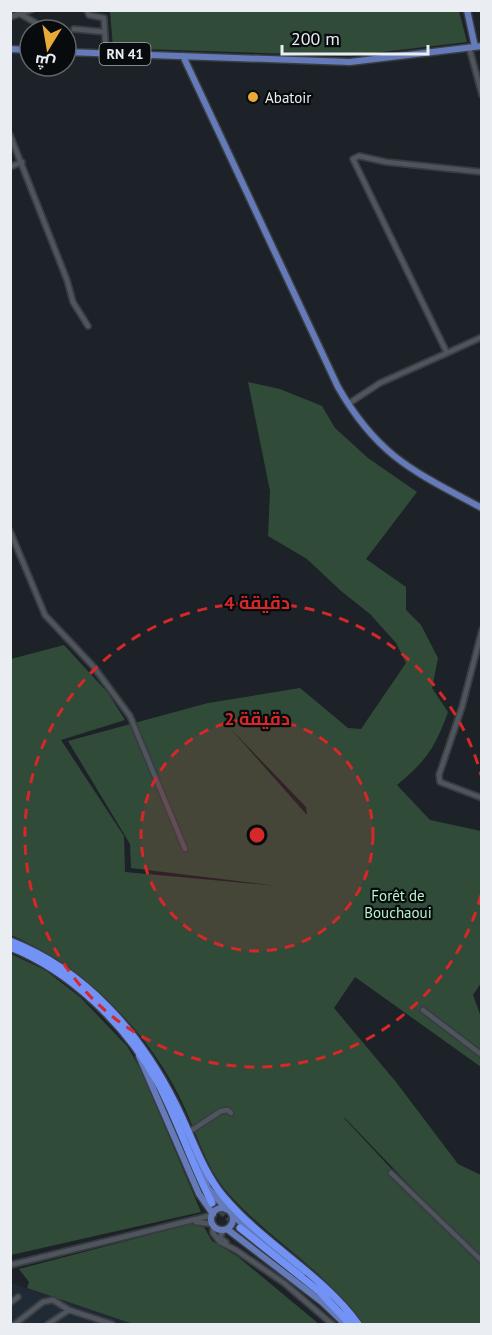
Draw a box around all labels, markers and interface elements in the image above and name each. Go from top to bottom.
north arrow [18,18,78,78]
scale bar [282,18,428,56]
text: 200 m [291,27,340,50]
road number: RN 41 [100,43,150,65]
text: ش [33,51,57,74]
place label: Abatoir [265,88,311,107]
marker: Abatoir [246,90,260,104]
text: 4 دقيقة [224,591,290,614]
text: 2 دقيقة [224,707,290,730]
centre of rings [247,825,267,845]
park label: Forêt de Bouchaoui [364,886,432,922]

